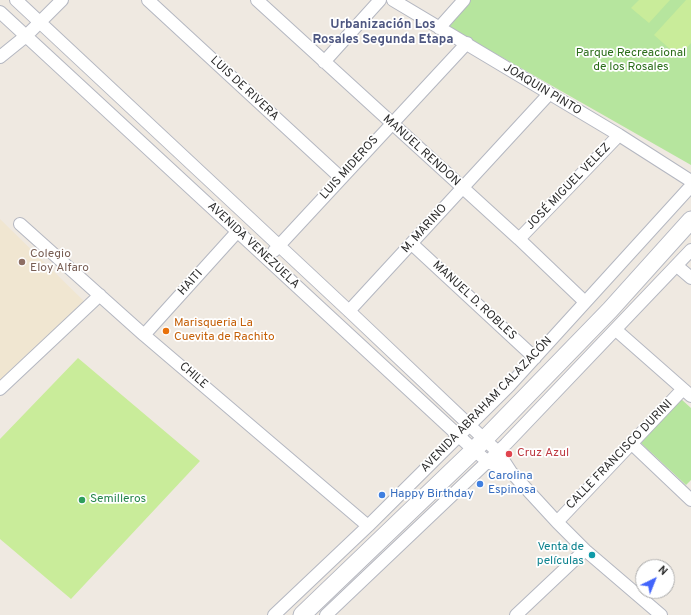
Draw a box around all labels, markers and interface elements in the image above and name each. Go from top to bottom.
district label: Urbanización Los Rosales Segunda Etapa [312,17,454,48]
park label: Parque Recreacional de los Rosales [576,47,686,75]
street label: LUIS DE RIVERA [207,54,281,124]
street label: JOAQUIN PINTO [500,61,584,119]
street label: MANUEL RENDON [379,112,463,190]
street label: LUIS MIDEROS [318,133,382,203]
street label: JOSÉ MIGUEL VELEZ [524,141,614,233]
street label: AVENIDA VENEZUELA [204,200,302,292]
street label: M. MARINO [399,202,451,256]
place label: Colegio Eloy Alfaro [30,248,89,276]
marker: Colegio Eloy Alfaro [17,257,27,267]
street label: MANUEL D. ROBLES [429,258,519,344]
street label: HAITI [176,267,206,299]
place label: Marisqueria La Cuevita de Rachito [174,317,275,345]
marker: Marisqueria La Cuevita de Rachito [161,326,171,336]
street label: AVENIDA ABRAHAM CALAZACÓN [418,334,556,476]
street label: CHILE [176,360,210,392]
street label: CALLE FRANCISCO DURINI [564,397,676,513]
place label: Cruz Azul [517,447,569,461]
marker: Cruz Azul [504,449,514,459]
place label: Carolina Espinosa [488,470,536,498]
marker: Carolina Espinosa [475,479,485,489]
place label: Happy Birthday [390,488,473,502]
marker: Happy Birthday [377,490,387,500]
place label: Semilleros [90,493,146,507]
marker: Semilleros [77,495,87,505]
place label: Venta de películas [537,541,584,569]
marker: Venta de películas [587,550,597,560]
north arrow [635,559,675,599]
text: N [655,563,670,579]

